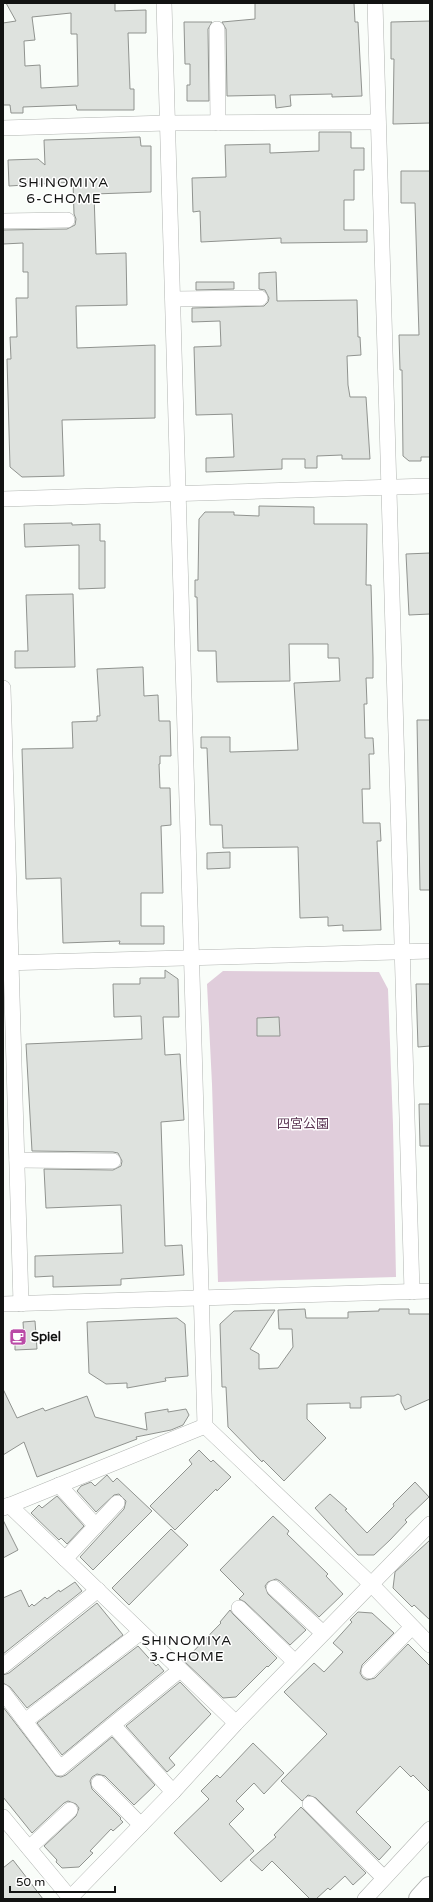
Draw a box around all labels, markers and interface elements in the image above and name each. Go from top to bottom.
district label: SHINOMIYA 6-CHOME [19,174,109,207]
park label: 四宮公園 [277,1116,329,1132]
cafe icon: Spiel [8,1327,28,1347]
place label: Spiel [31,1329,61,1345]
district label: SHINOMIYA 3-CHOME [142,1632,232,1665]
scale bar [10,1868,115,1894]
text: 50 m [16,1875,45,1889]

